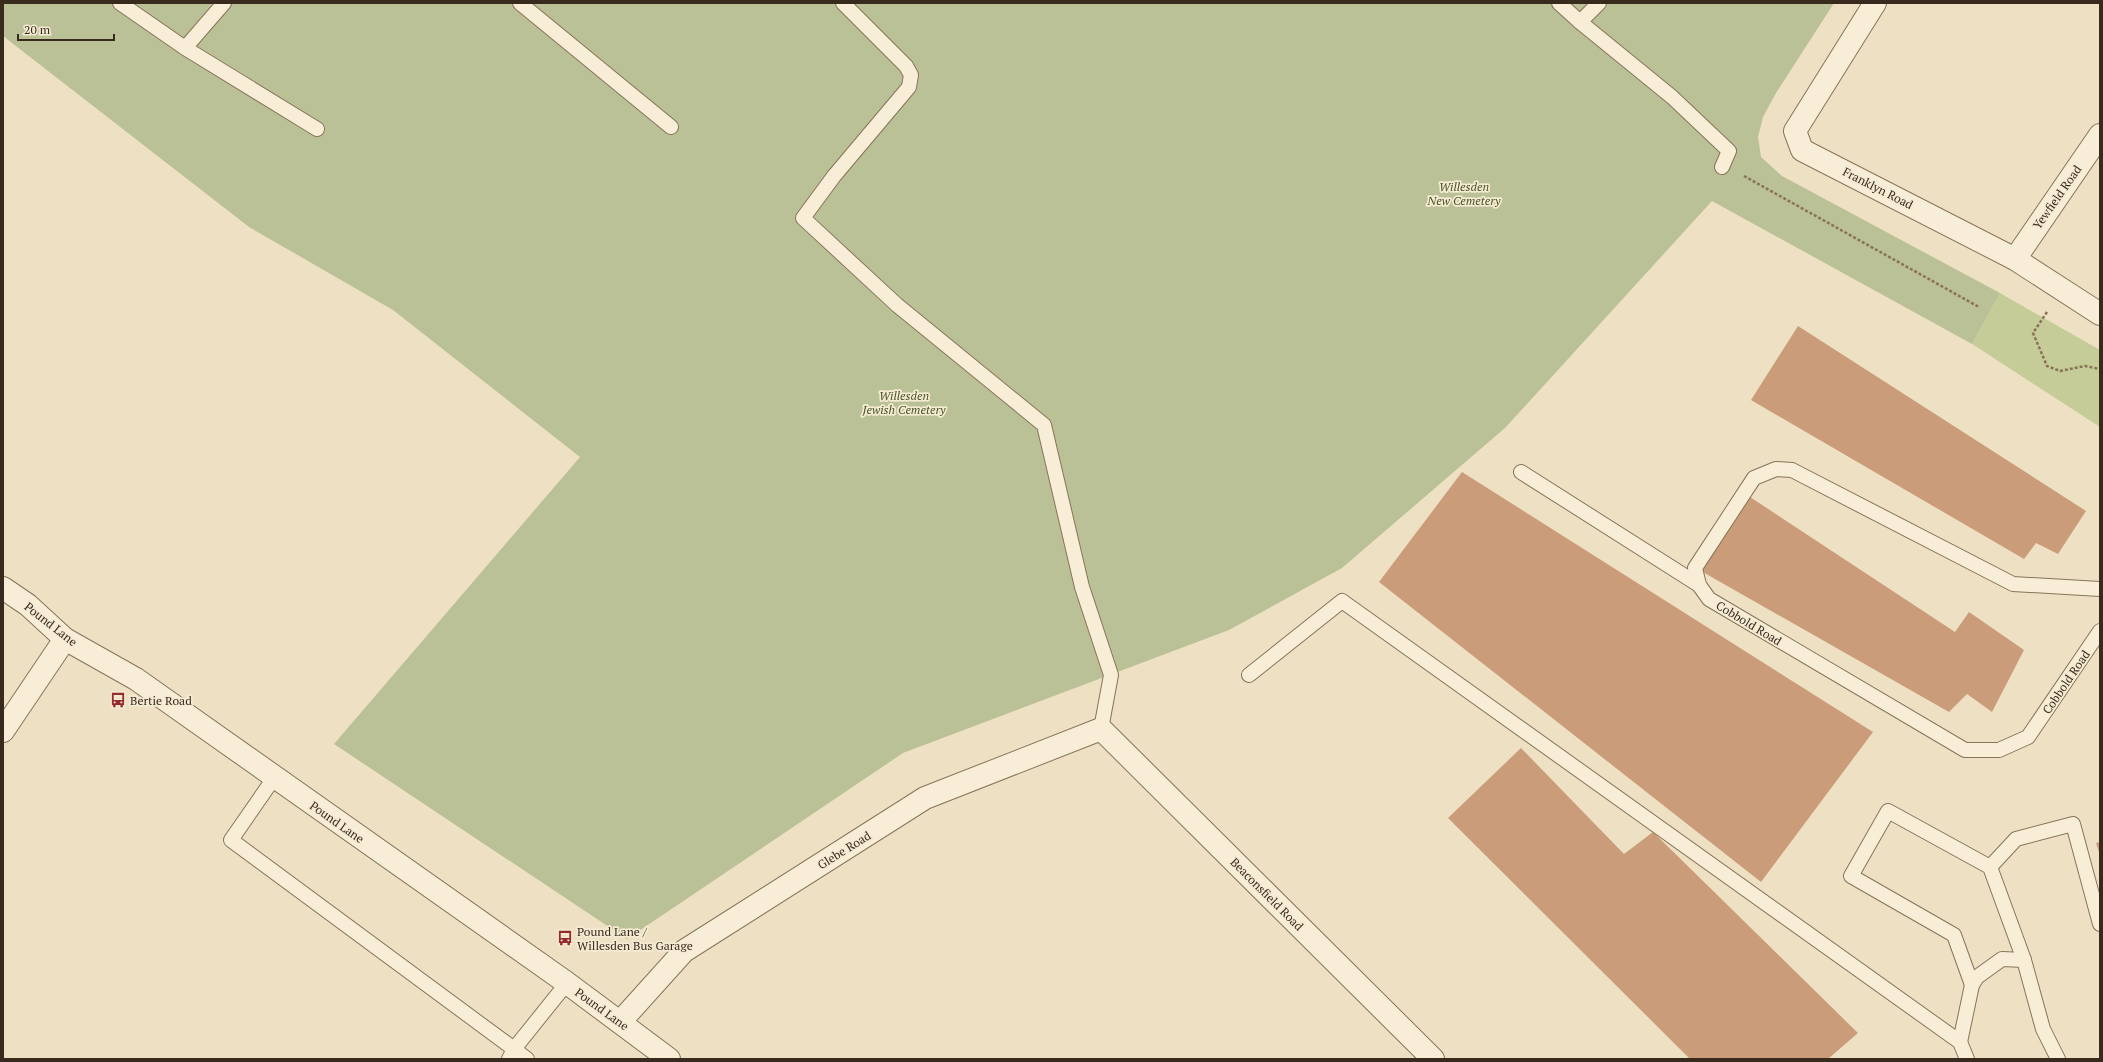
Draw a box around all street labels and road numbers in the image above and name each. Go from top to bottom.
street label: Yewfield Road [2029,162,2085,232]
street label: Franklyn Road [1840,164,1916,212]
street label: Cobbold Road [1714,598,1785,649]
street label: Pound Lane [22,599,80,649]
street label: Cobbold Road [2039,647,2093,717]
street label: Pound Lane [307,798,367,846]
street label: Glebe Road [815,828,874,872]
street label: Beaconsfield Road [1227,854,1307,934]
street label: Pound Lane [572,984,632,1034]

